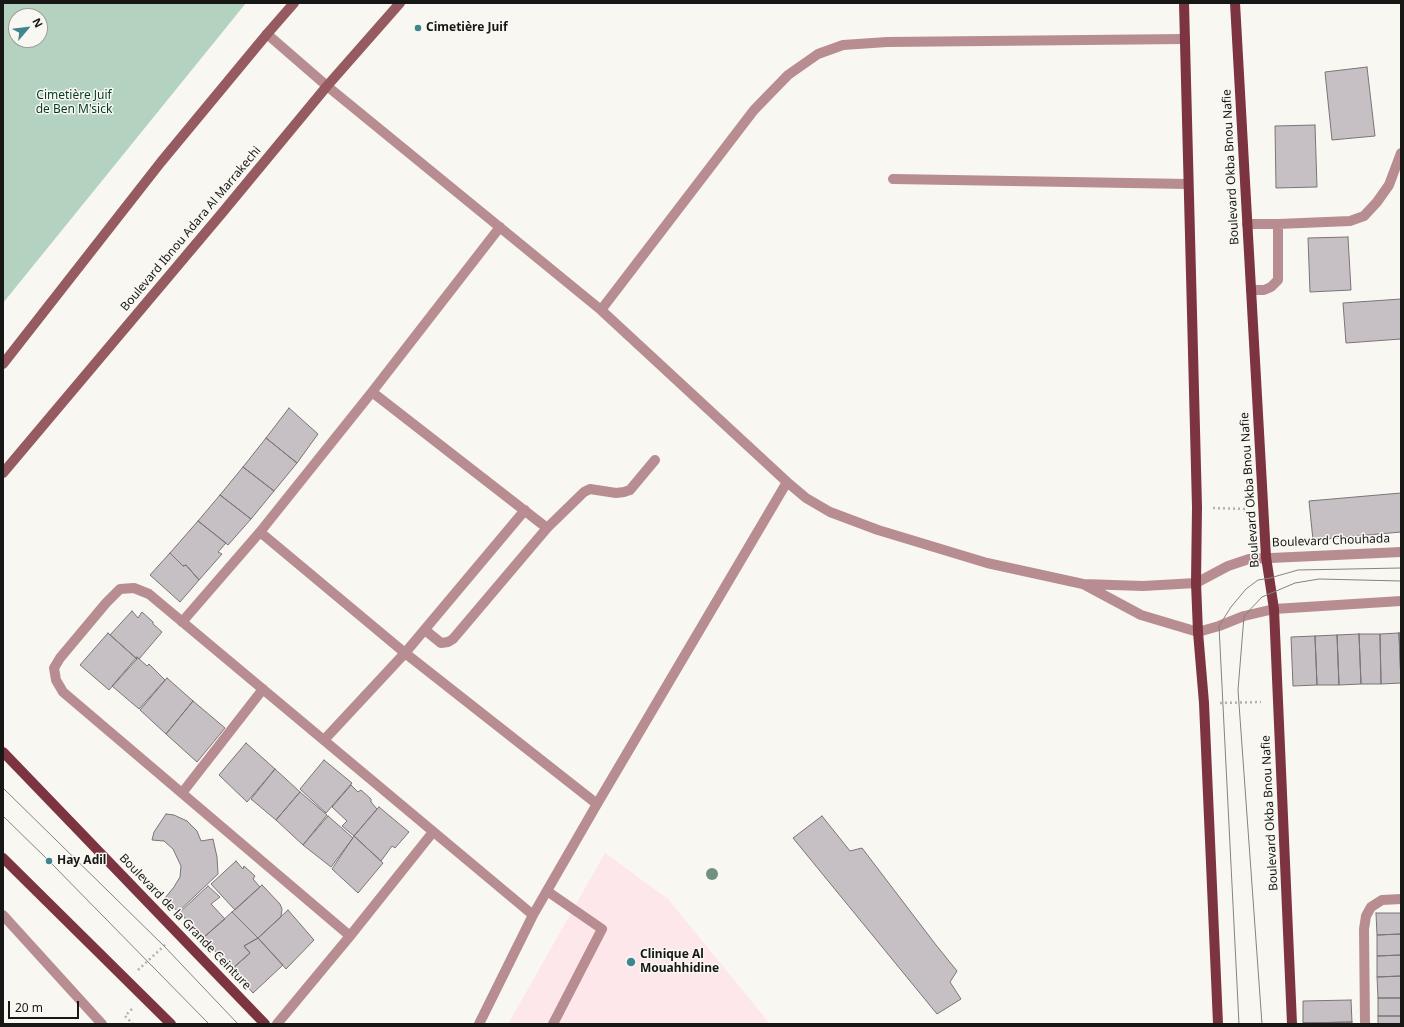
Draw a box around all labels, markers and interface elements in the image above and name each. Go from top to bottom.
north arrow [8,8,48,48]
text: N [29,15,47,30]
place label: Cimetière Juif [426,21,508,35]
marker: Cimetière Juif [413,23,423,33]
park label: Cimetière Juif de Ben M'sick [36,89,112,117]
street label: Boulevard Okba Bnou Nafie [1220,89,1242,245]
street label: Boulevard Ibnou Adara Al Marrakechi [118,144,264,314]
street label: Boulevard Okba Bnou Nafie [1237,412,1263,568]
street label: Boulevard Chouhada [1272,532,1390,550]
street label: Boulevard Okba Bnou Nafie [1259,735,1281,891]
street label: Boulevard de la Grande Ceinture [116,851,254,993]
place label: Hay Adil [57,854,106,868]
marker: Hay Adil [44,856,54,866]
place label: Clinique Al Mouahhidine [640,948,719,976]
marker: Clinique Al Mouahhidine [625,956,637,968]
scale bar [10,993,81,1019]
text: 20 m [15,999,43,1016]

